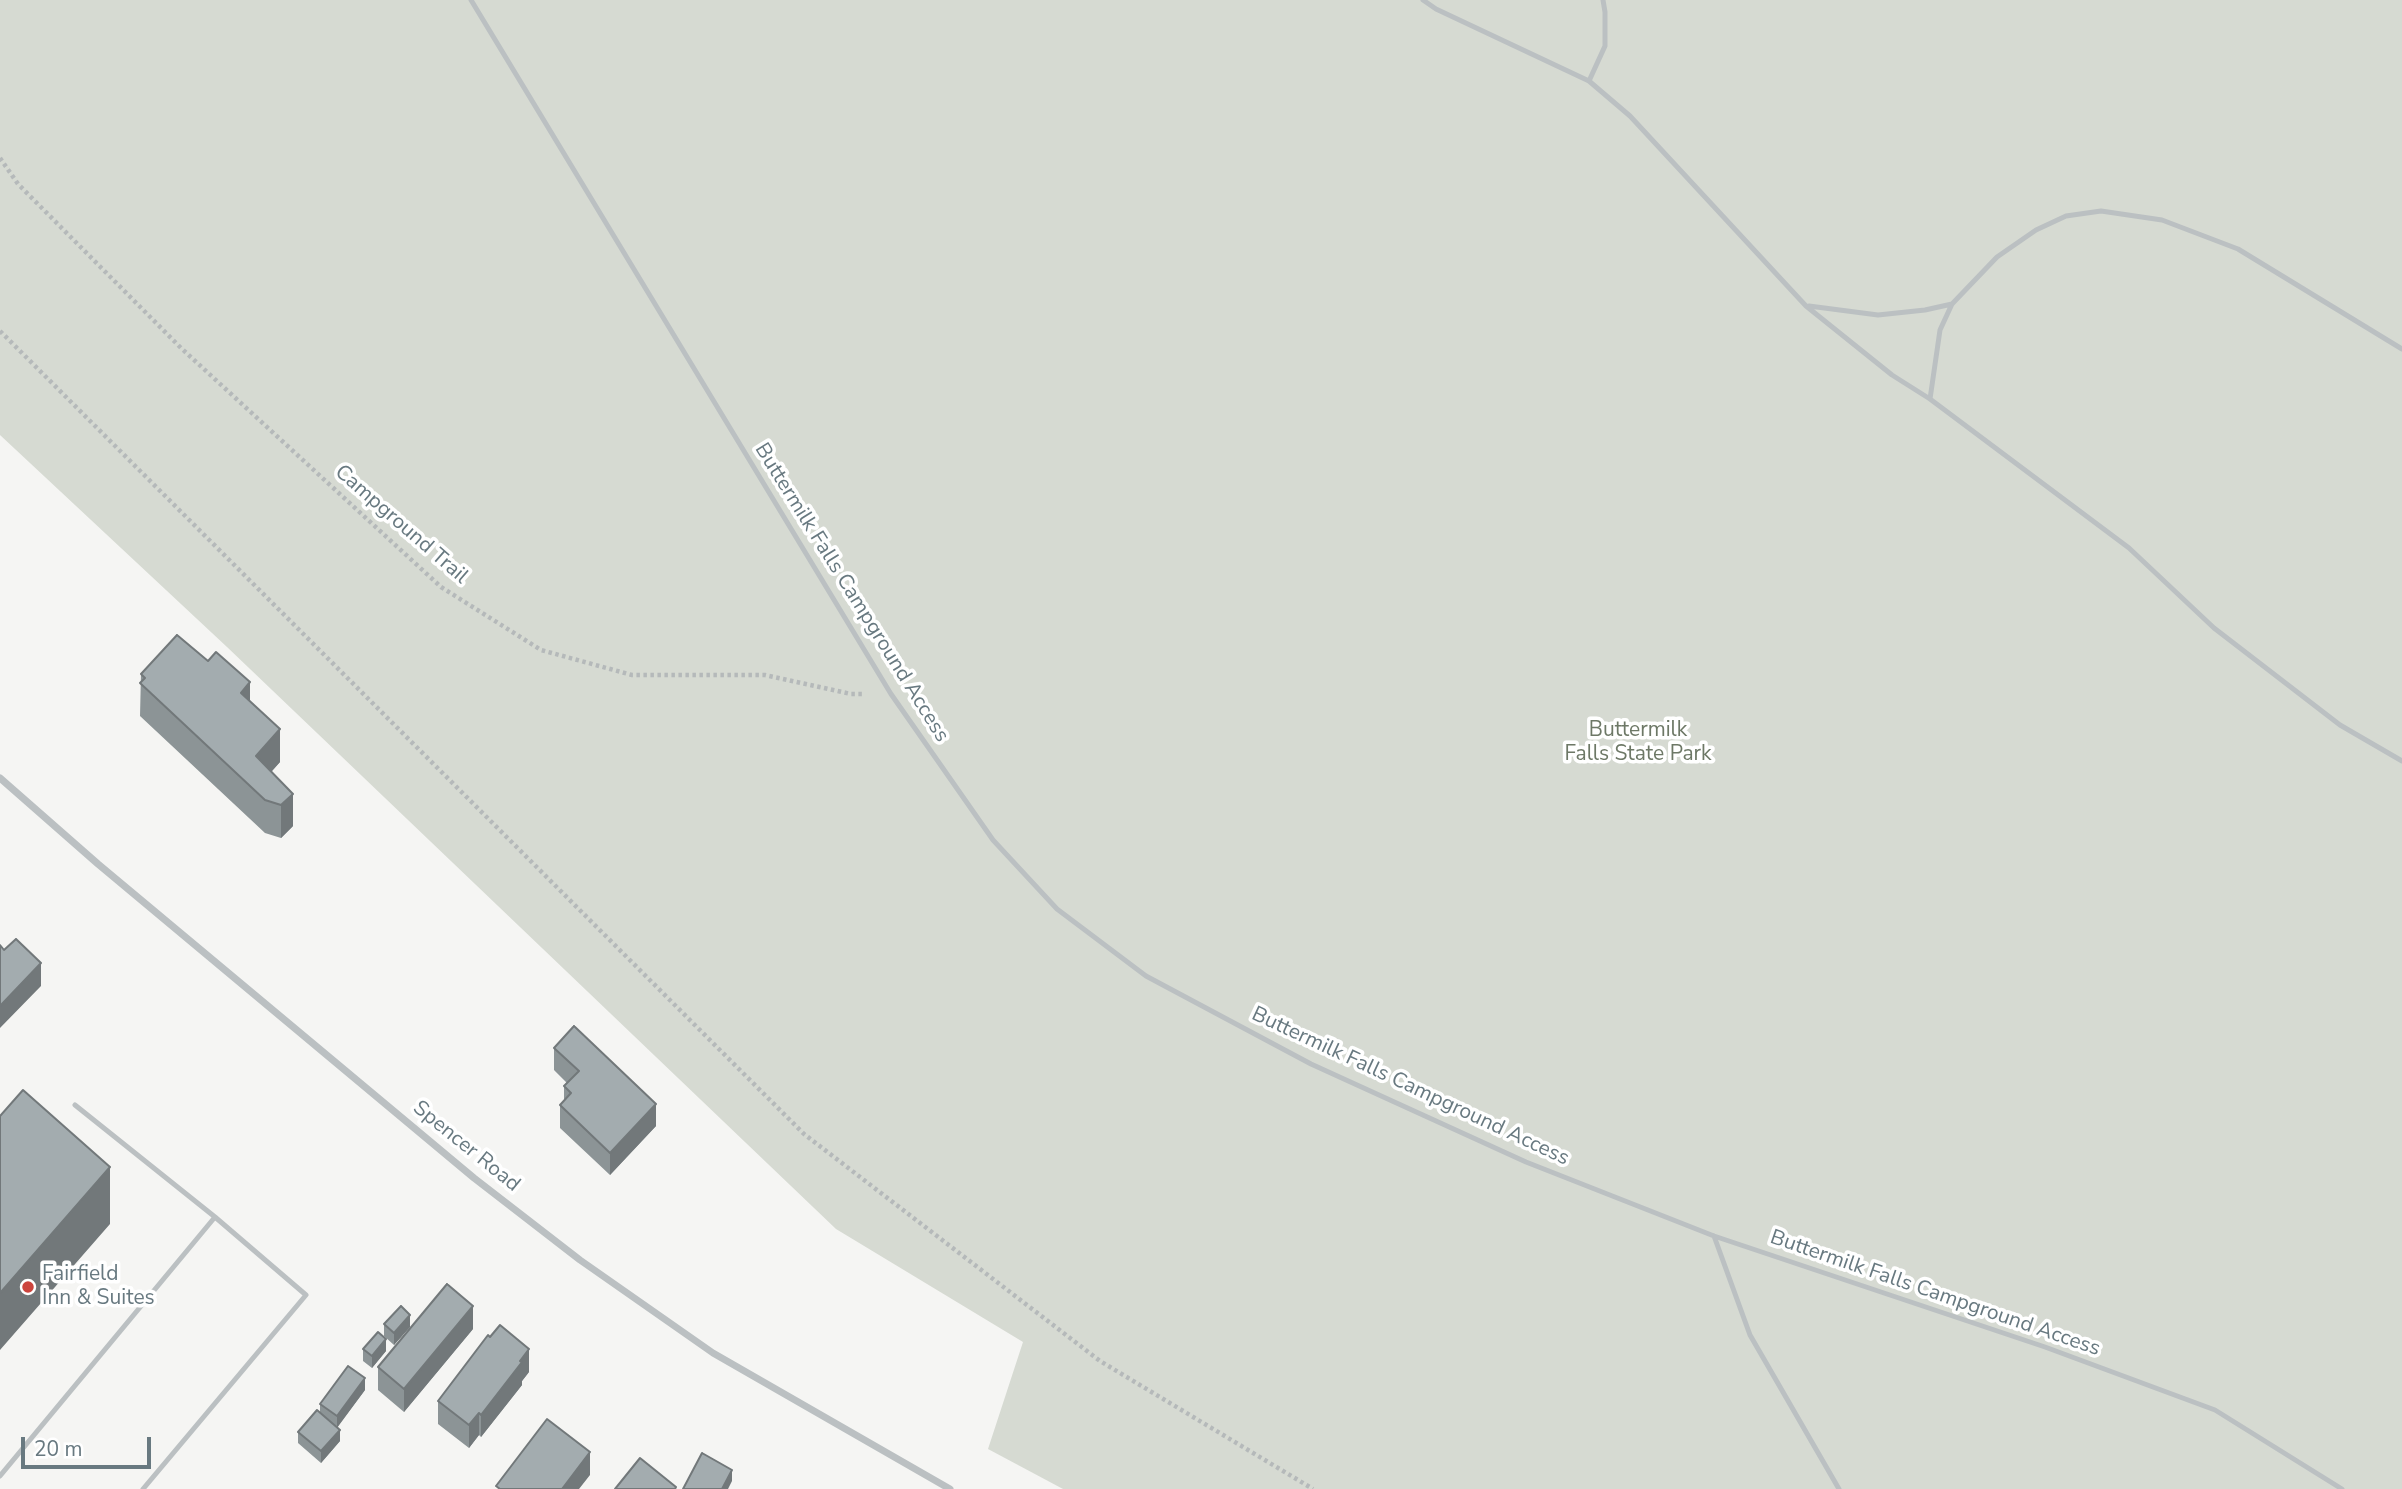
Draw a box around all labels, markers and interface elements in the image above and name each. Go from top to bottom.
street label: Buttermilk Falls Campground Access [748,439,954,747]
street label: Campground Trail [329,460,473,590]
park label: Buttermilk Falls State Park [1564,718,1712,768]
street label: Buttermilk Falls Campground Access [1247,1002,1573,1172]
street label: Spencer Road [407,1096,525,1198]
street label: Buttermilk Falls Campground Access [1767,1226,2103,1362]
place label: Fairfield Inn & Suites [42,1262,155,1312]
marker: Fairfield Inn & Suites [20,1279,36,1295]
scale bar [24,1422,154,1466]
text: 20 m [34,1435,83,1463]

